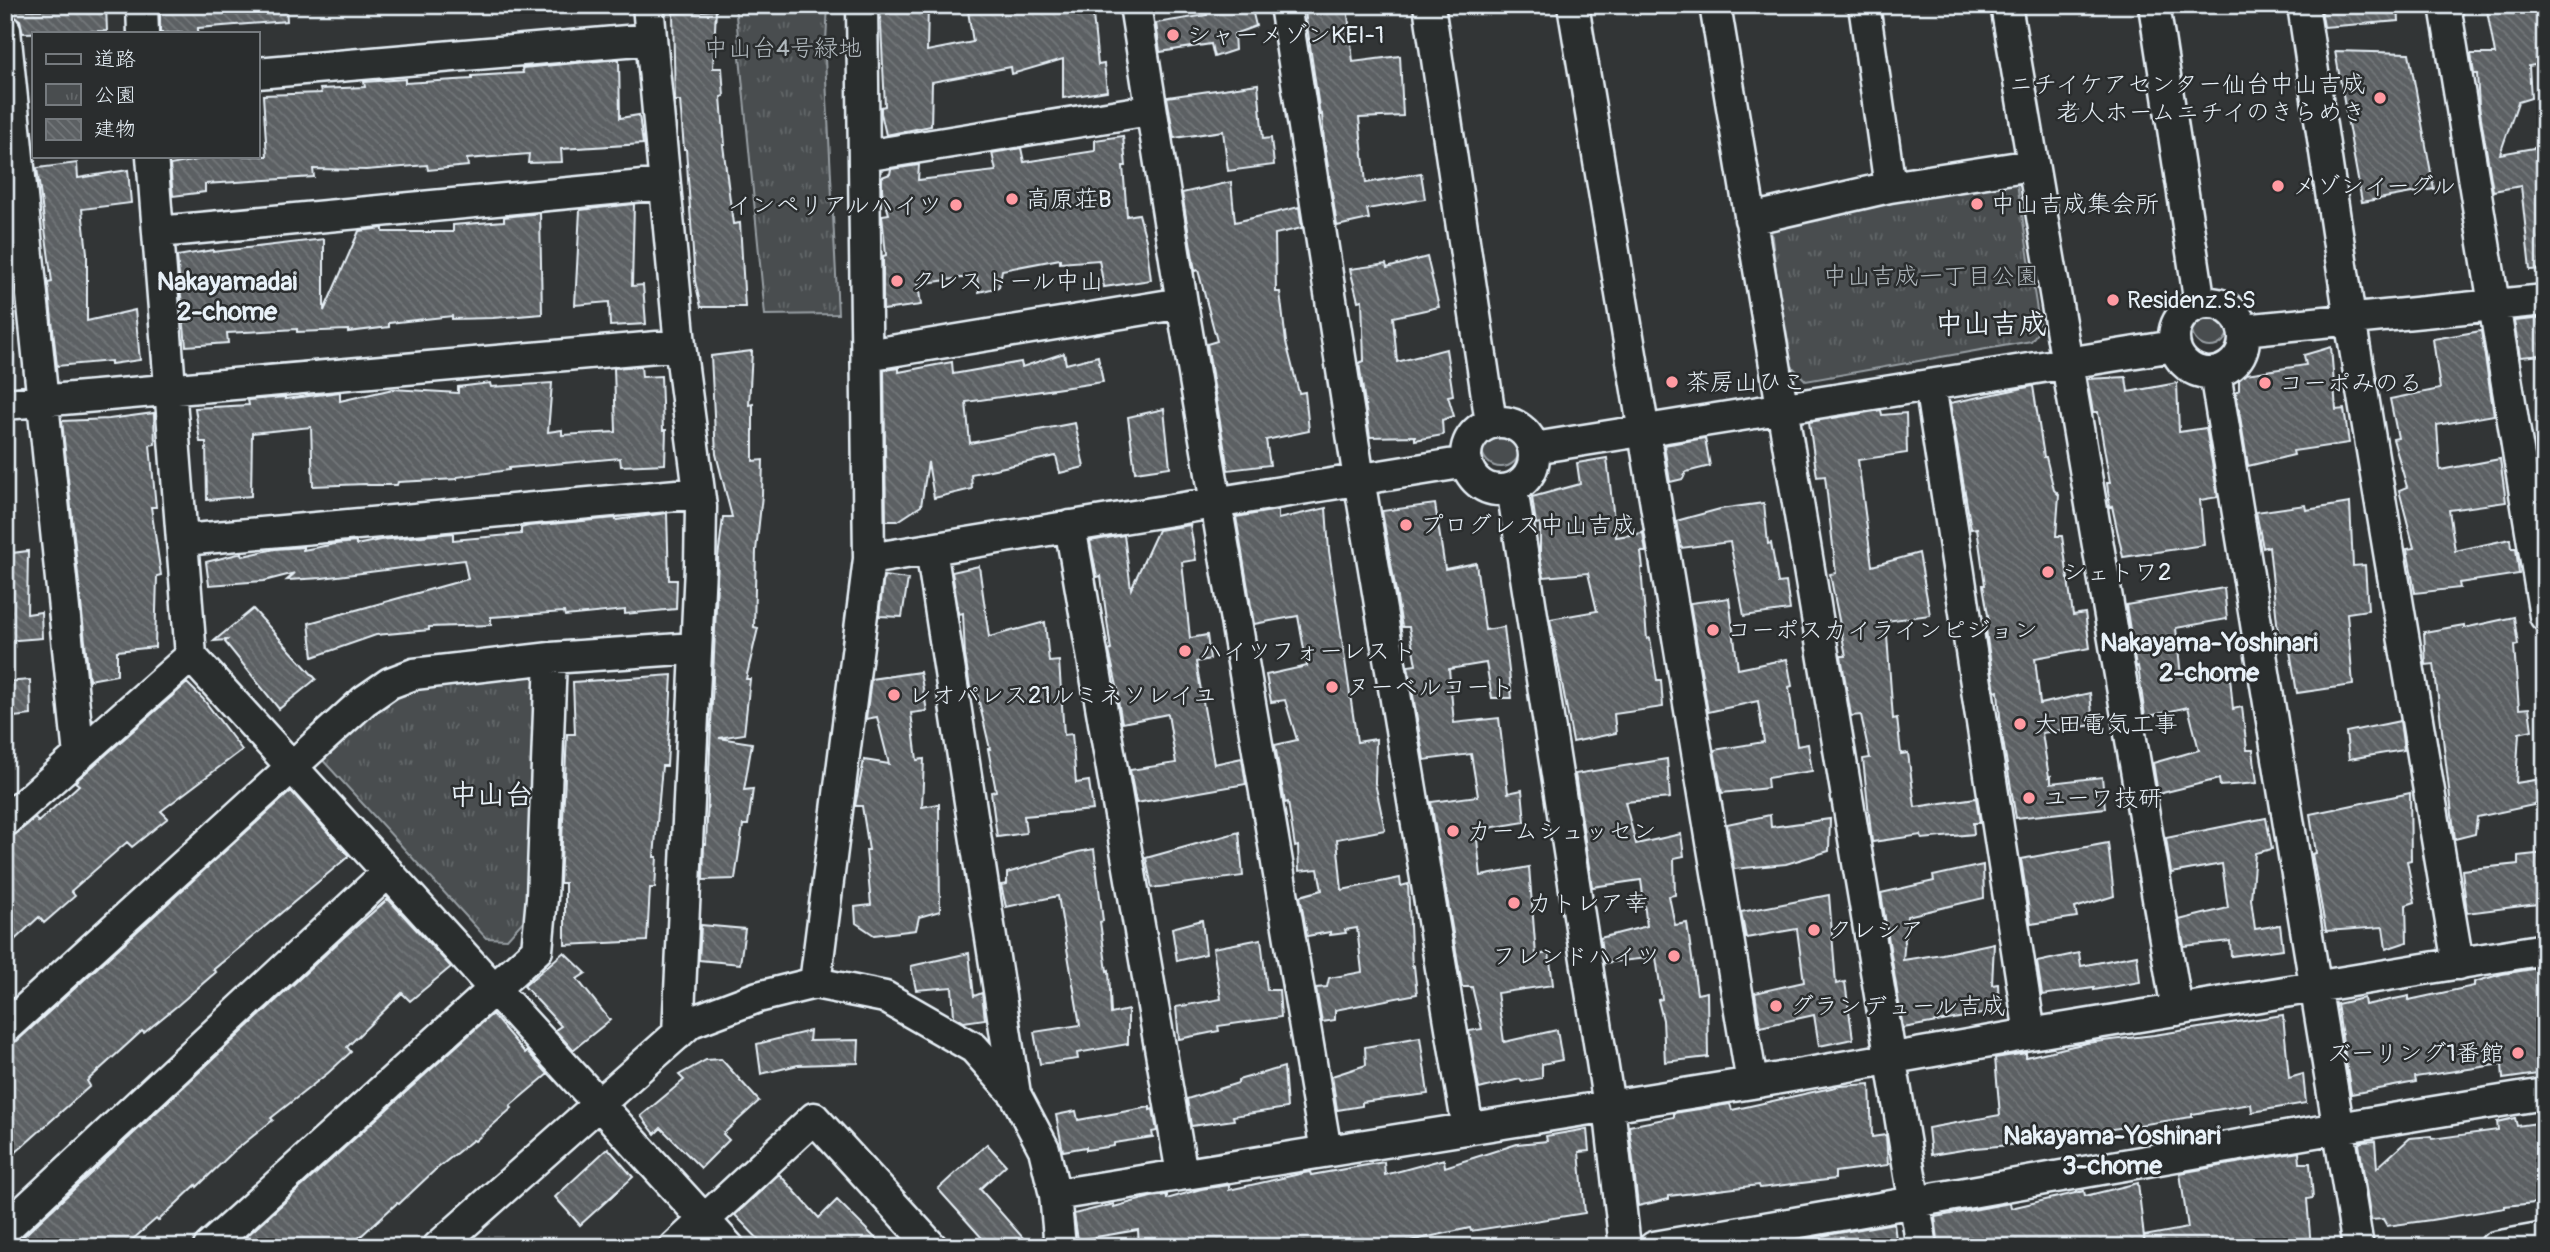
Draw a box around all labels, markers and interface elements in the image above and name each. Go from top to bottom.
place label: シャーメゾンKEI-1 [1187,21,1384,50]
marker: シャーメゾンKEI-1 [1165,27,1181,43]
legend [32,32,259,158]
park label: 中山台4号緑地 [704,34,862,63]
text: 道路 [94,46,136,73]
place label: ニチイケアセンター仙台中山吉成 老人ホームニチイのきらめき [2009,70,2366,127]
text: 公園 [94,82,136,109]
marker: ニチイケアセンター仙台中山吉成 老人ホームニチイのきらめき [2372,90,2388,106]
text: 建物 [94,116,136,143]
place label: メゾンイーグル [2292,172,2456,201]
marker: メゾンイーグル [2270,178,2286,194]
place label: 高原荘B [1026,185,1112,214]
place label: 中山吉成集会所 [1991,190,2159,219]
place label: インペリアルハイツ [727,191,942,220]
marker: 高原荘B [1004,191,1020,207]
marker: 中山吉成集会所 [1969,196,1985,212]
marker: インペリアルハイツ [948,197,964,213]
park label: 中山吉成一丁目公園 [1823,262,2039,291]
district label: Nakayamadai 2-chome [157,266,298,328]
place label: クレストール中山 [911,267,1103,296]
marker: クレストール中山 [889,273,905,289]
place label: Residenz.S.S [2127,286,2256,315]
marker: Residenz.S.S [2105,292,2121,308]
district label: 中山吉成 [1935,307,2047,342]
place label: 茶房山ひこ [1686,368,1806,397]
place label: コーポみのる [2279,369,2423,398]
marker: 茶房山ひこ [1664,374,1680,390]
marker: コーポみのる [2257,375,2273,391]
place label: プログレス中山吉成 [1420,511,1636,540]
marker: プログレス中山吉成 [1398,517,1414,533]
place label: シェトワ2 [2062,558,2171,587]
marker: シェトワ2 [2040,564,2056,580]
place label: コーポスカイラインピジョン [1727,616,2038,645]
marker: コーポスカイラインピジョン [1705,622,1721,638]
district label: Nakayama-Yoshinari 2-chome [2100,627,2318,689]
place label: ハイツフォーレスト [1199,637,1416,666]
marker: ハイツフォーレスト [1177,643,1193,659]
place label: ヌーベルコート [1346,673,1514,702]
marker: ヌーベルコート [1324,679,1340,695]
place label: レオパレス21ルミネソレイユ [908,681,1217,710]
marker: レオパレス21ルミネソレイユ [886,687,902,703]
place label: 大田電気工事 [2034,710,2178,739]
marker: 大田電気工事 [2012,716,2028,732]
district label: 中山台 [449,778,533,813]
place label: ユーワ技研 [2043,784,2162,813]
marker: ユーワ技研 [2021,790,2037,806]
place label: カームシュッセン [1467,817,1657,846]
marker: カームシュッセン [1445,823,1461,839]
place label: カトレア幸 [1528,889,1648,918]
marker: カトレア幸 [1506,895,1522,911]
place label: クレシア [1828,916,1924,945]
marker: クレシア [1806,922,1822,938]
place label: フレンドハイツ [1492,942,1660,971]
marker: フレンドハイツ [1666,948,1682,964]
place label: グランデュール吉成 [1790,992,2006,1021]
marker: グランデュール吉成 [1768,998,1784,1014]
place label: ズーリング1番館 [2327,1039,2504,1068]
marker: ズーリング1番館 [2510,1045,2526,1061]
district label: Nakayama-Yoshinari 3-chome [2003,1120,2221,1182]

